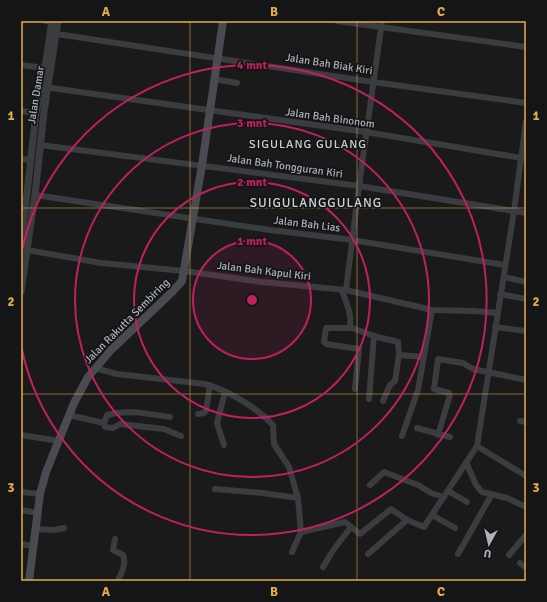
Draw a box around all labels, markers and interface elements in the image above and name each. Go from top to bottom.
text: A [102,4,111,20]
text: B [270,4,278,20]
text: C [437,4,445,20]
street label: Jalan Bah Biak Kiri [285,51,373,77]
text: 4 mnt [237,58,267,73]
street label: Jalan Damar [25,65,47,125]
street label: Jalan Bah Binonom [285,105,376,131]
text: 1 [7,108,15,124]
text: 1 [532,108,540,124]
text: 3 mnt [237,116,267,131]
district label: SIGULANG GULANG [249,137,367,152]
street label: Jalan Bah Tongguran Kiri [226,151,344,181]
text: 2 mnt [237,175,267,190]
district label: SUIGULANGGULANG [250,195,382,211]
street label: Jalan Bah Lias [273,213,341,235]
text: 1 mnt [237,234,267,249]
street label: Jalan Bah Kapul Kiri [216,259,312,283]
street label: Jalan Rakutta Sembiring [82,276,172,366]
centre of rings [245,293,259,307]
text: 2 [7,294,15,310]
text: 2 [532,294,540,310]
text: 3 [7,480,15,496]
text: 3 [532,480,540,496]
north arrow [469,524,509,564]
text: U [483,546,492,560]
text: A [102,584,111,600]
text: B [270,584,278,600]
text: C [437,584,445,600]

